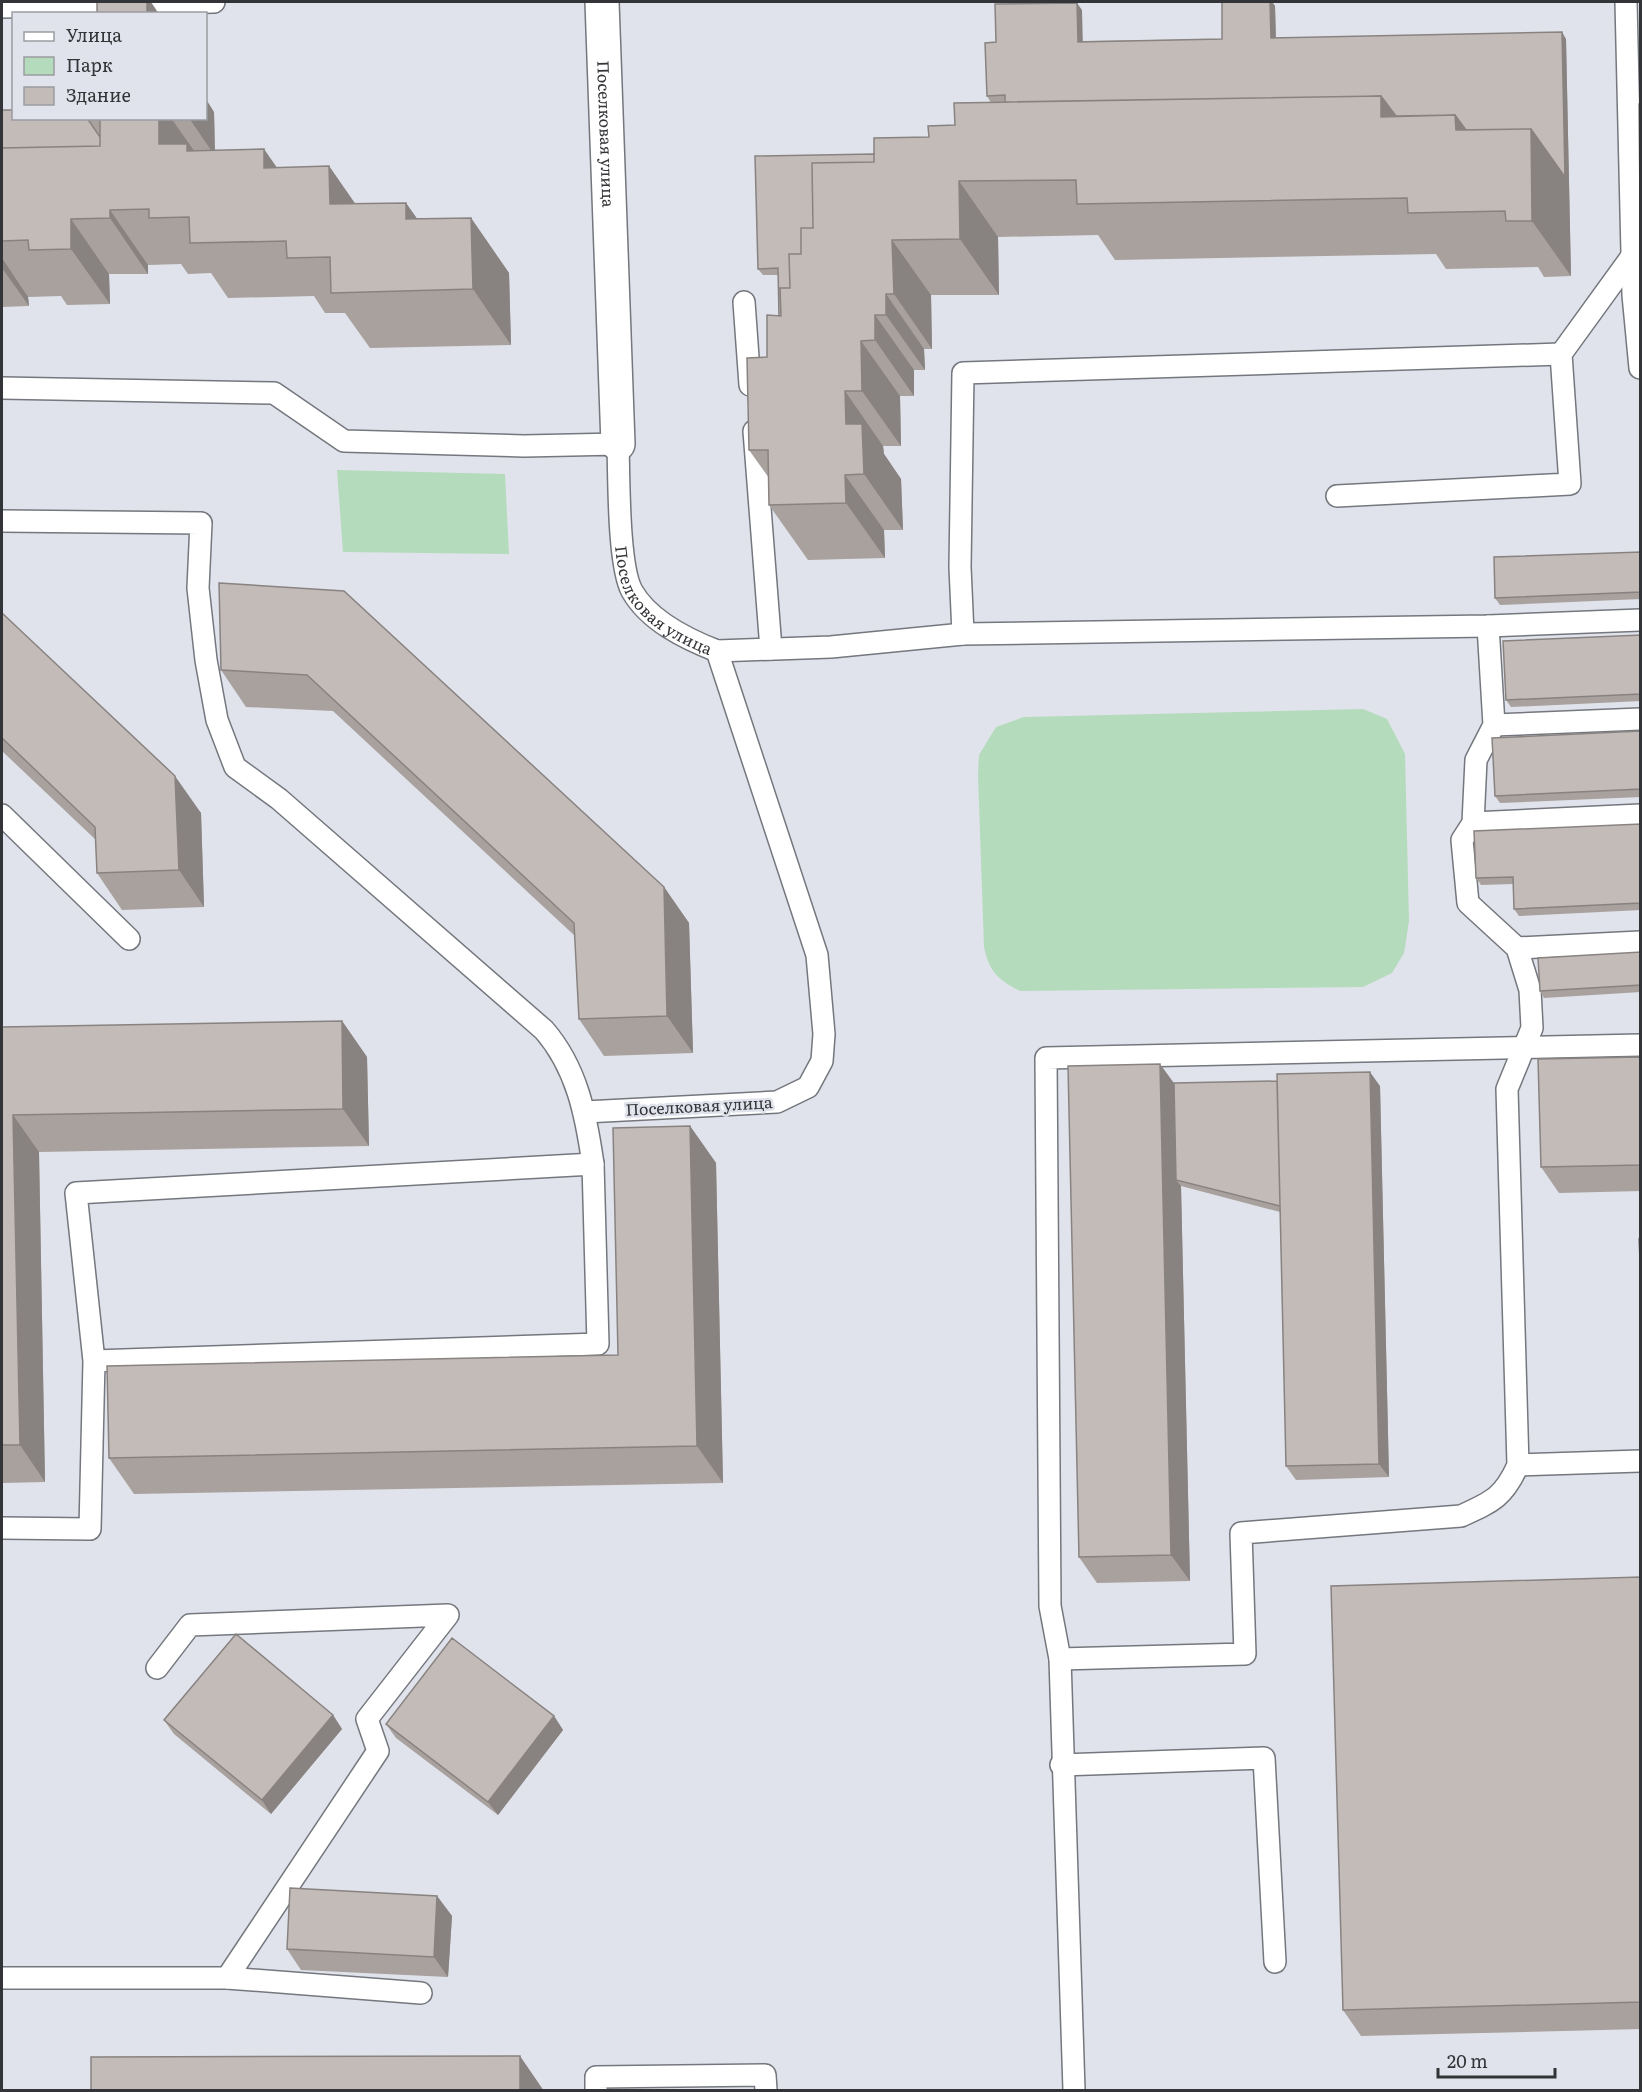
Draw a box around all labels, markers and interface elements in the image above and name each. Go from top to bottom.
legend [12,12,207,120]
text: Улица [66,21,122,48]
text: Парк [66,51,113,78]
street label: Поселковая улица [592,60,621,208]
text: Здание [66,81,131,108]
street label: Поселковая улица [610,544,717,660]
street label: Поселковая улица [625,1089,773,1121]
scale bar [1438,2041,1555,2079]
text: 20 m [1447,2047,1488,2074]

